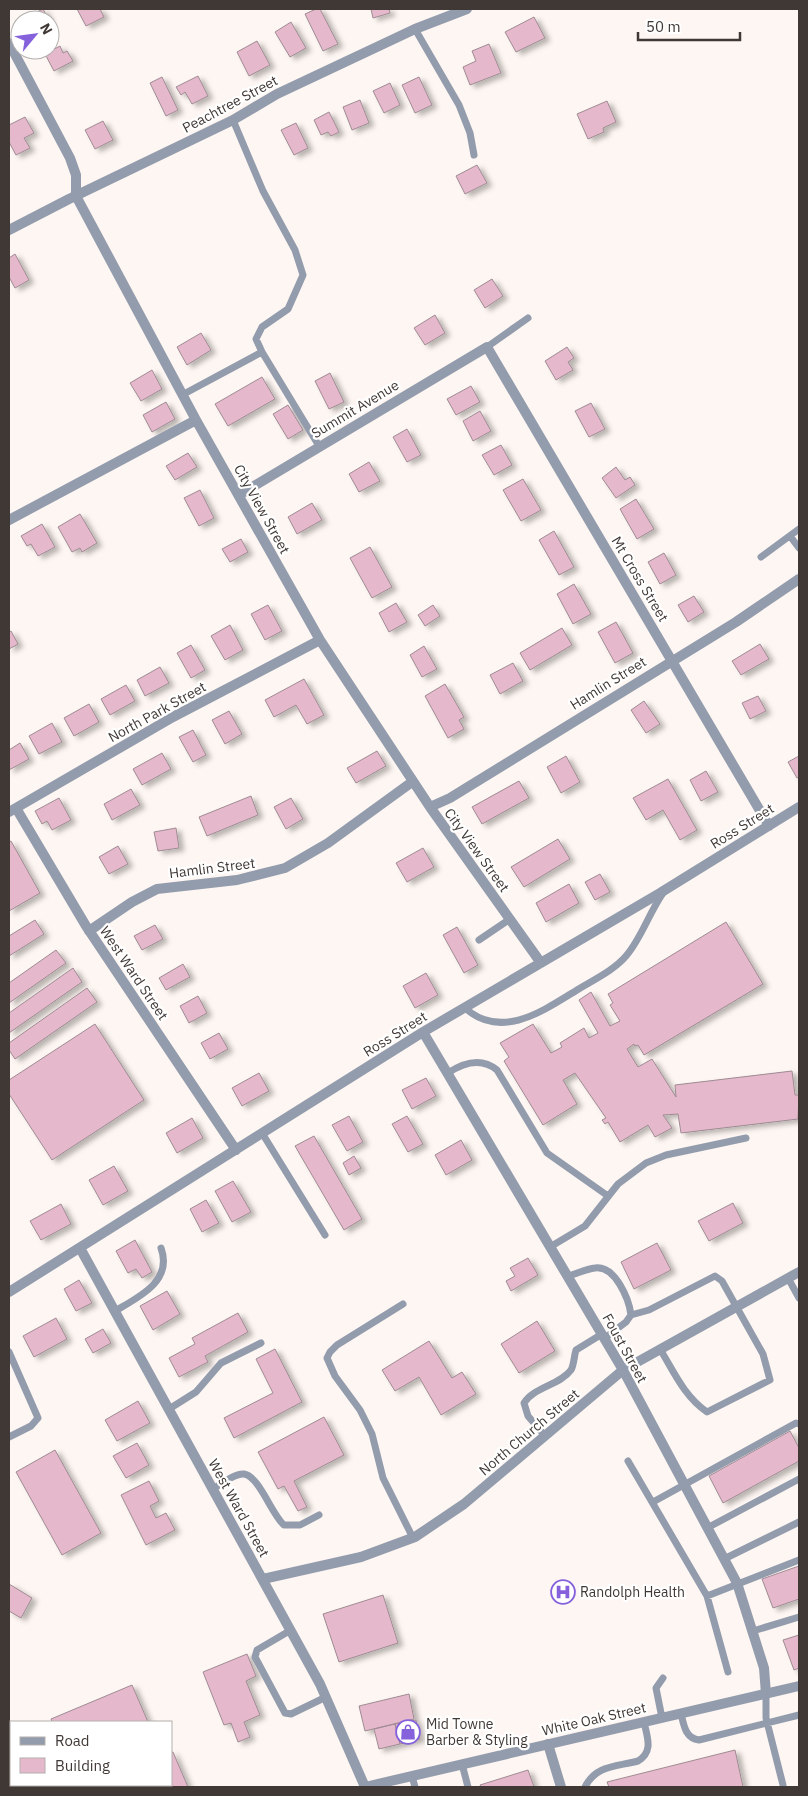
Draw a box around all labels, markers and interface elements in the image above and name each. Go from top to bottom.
north arrow [10,10,60,60]
scale bar [638,10,740,42]
text: 50 m [646,17,681,36]
text: N [36,20,57,37]
street label: Peachtree Street [179,71,281,137]
street label: Summit Avenue [308,376,402,442]
street label: City View Street [230,461,294,557]
street label: Mt Cross Street [607,533,673,625]
street label: Hamlin Street [567,652,650,714]
street label: North Park Street [105,678,209,746]
street label: Ross Street [707,799,777,853]
street label: City View Street [440,804,514,896]
street label: Hamlin Street [168,854,256,882]
street label: West Ward Street [96,923,172,1024]
street label: Ross Street [360,1007,430,1061]
street label: Foust Street [599,1310,651,1386]
street label: North Church Street [475,1385,583,1479]
street label: West Ward Street [205,1456,273,1560]
hospital icon: Randolph Health [550,1579,576,1605]
place label: Randolph Health [580,1583,685,1601]
street label: White Oak Street [540,1698,648,1740]
place label: Mid Towne Barber & Styling [426,1715,528,1749]
shop icon: Mid Towne Barber & Styling [395,1719,421,1745]
legend [10,1721,172,1786]
text: Road [55,1731,90,1750]
text: Building [55,1756,110,1775]

